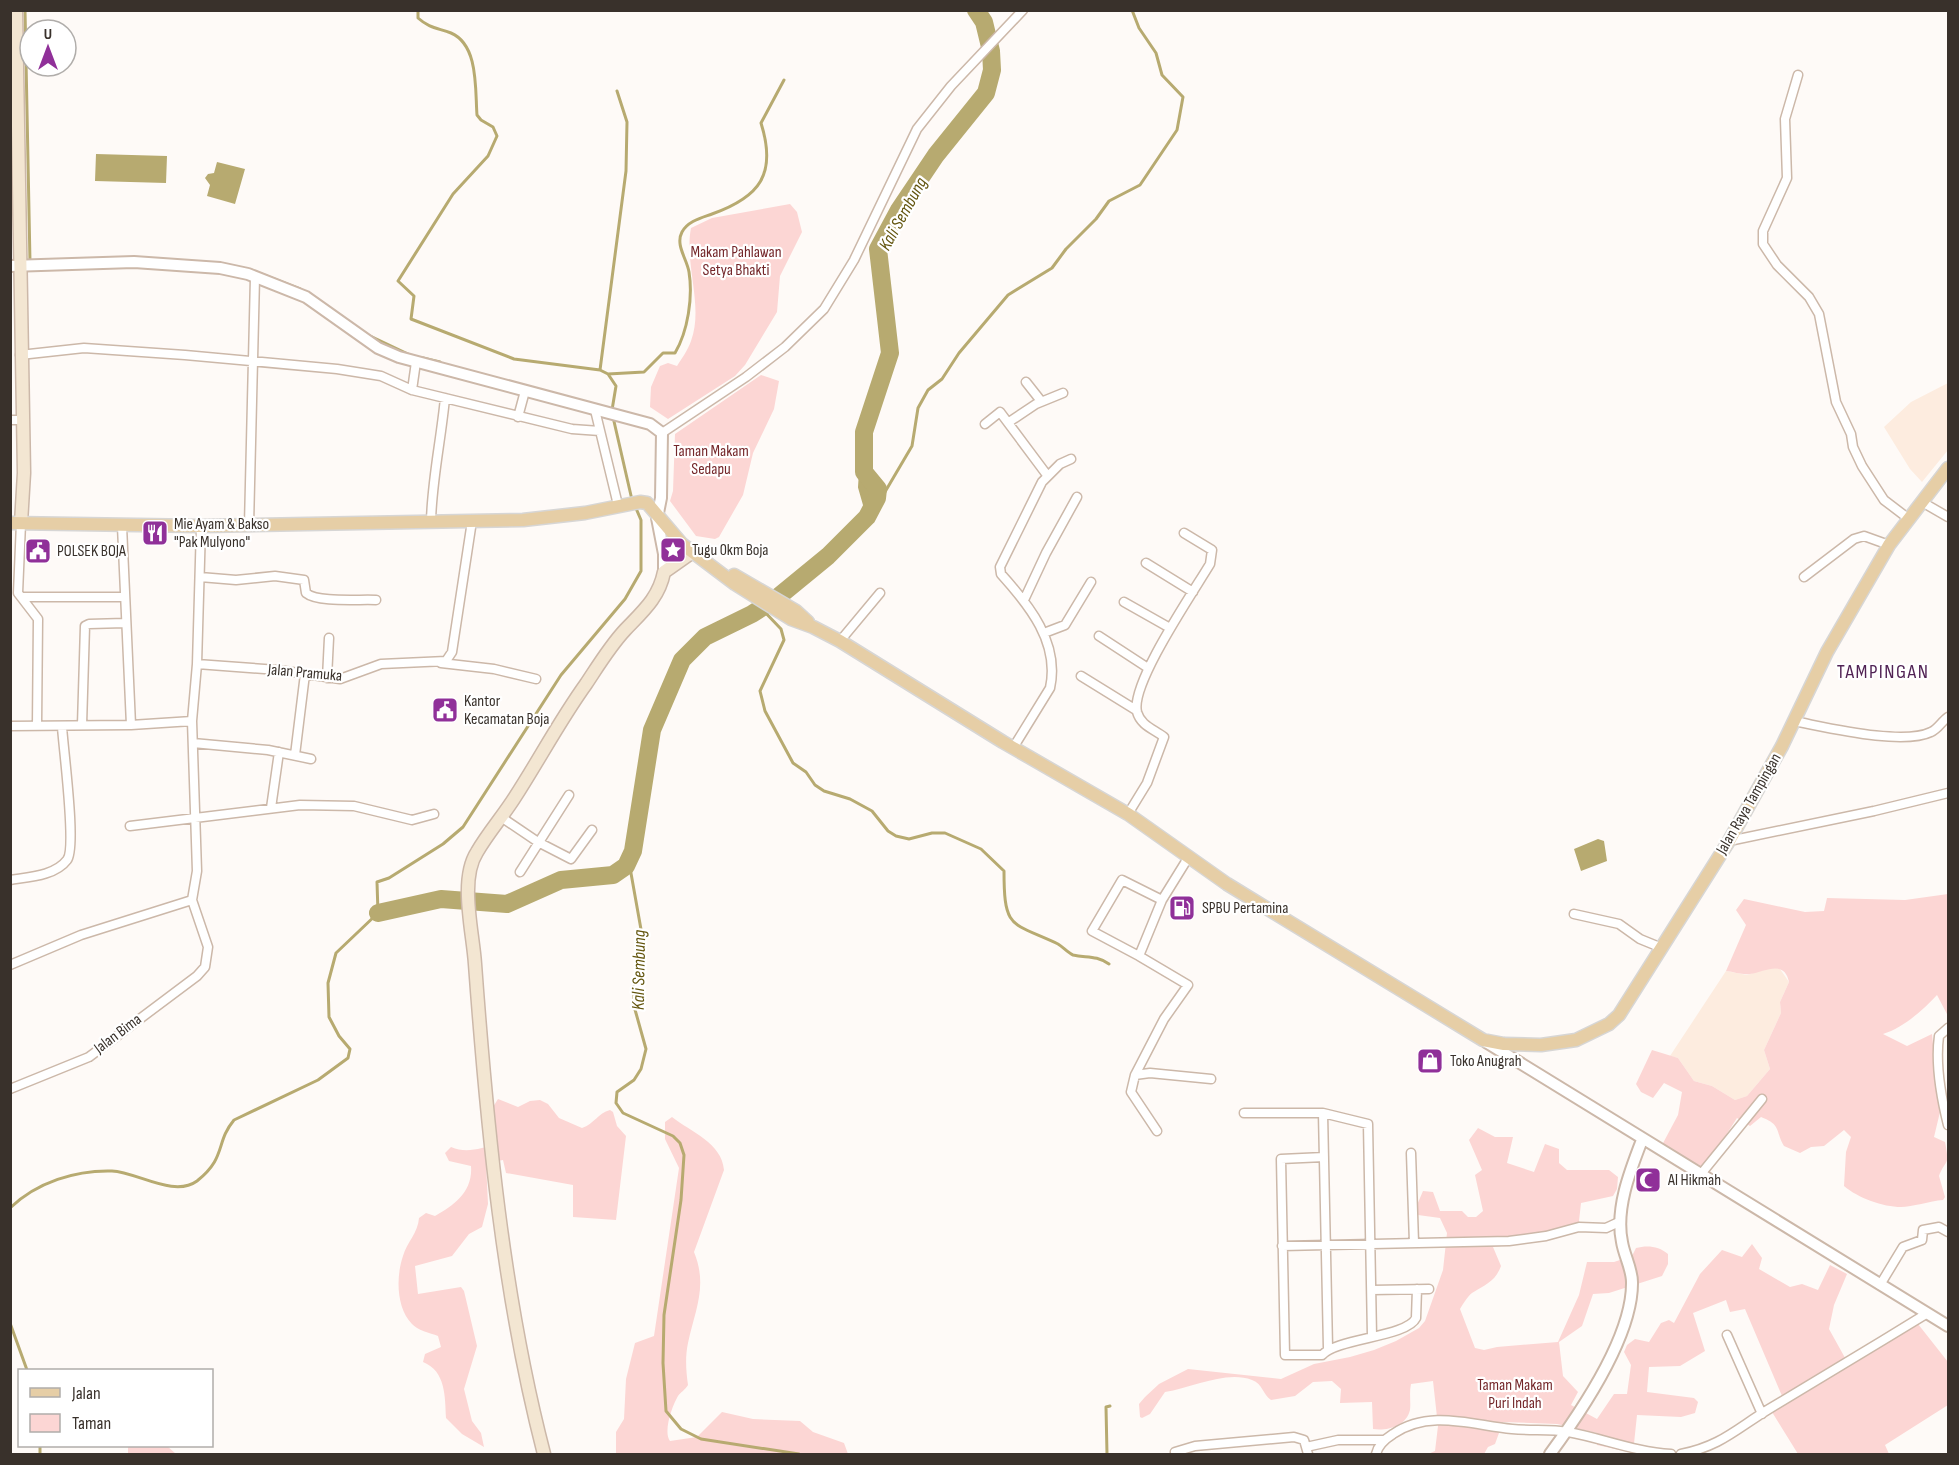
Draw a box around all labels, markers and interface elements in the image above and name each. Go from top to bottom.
north arrow [18,18,78,78]
text: U [44,25,52,44]
water label: Kali Sembung [874,173,932,254]
park label: Makam Pahlawan Setya Bhakti [690,243,782,280]
park label: Taman Makam Sedapu [673,442,749,479]
place label: Mie Ayam & Bakso "Pak Mulyono" [174,515,269,552]
restaurant icon: Mie Ayam & Bakso "Pak Mulyono" [140,518,170,548]
place icon: Tugu 0km Boja [658,535,688,565]
public building icon: POLSEK BOJA [23,536,53,566]
place label: Tugu 0km Boja [692,541,769,560]
place label: POLSEK BOJA [57,542,126,561]
street label: Jalan Pramuka [266,660,343,686]
district label: TAMPINGAN [1837,660,1929,684]
place label: Kantor Kecamatan Boja [464,692,549,729]
public building icon: Kantor Kecamatan Boja [430,695,460,725]
street label: Jalan Raya Tampingan [1712,750,1786,859]
fuel station icon: SPBU Pertamina [1167,893,1197,923]
place label: SPBU Pertamina [1202,899,1288,918]
water label: Kali Sembung [628,929,650,1010]
street label: Jalan Bima [90,1010,145,1059]
shop icon: Toko Anugrah [1415,1046,1445,1076]
place label: Toko Anugrah [1450,1052,1522,1071]
mosque icon: Al Hikmah [1633,1165,1663,1195]
place label: Al Hikmah [1667,1171,1721,1190]
legend [18,1369,213,1447]
park label: Taman Makam Puri Indah [1477,1376,1553,1413]
text: Jalan [71,1383,101,1404]
text: Taman [72,1413,111,1434]

